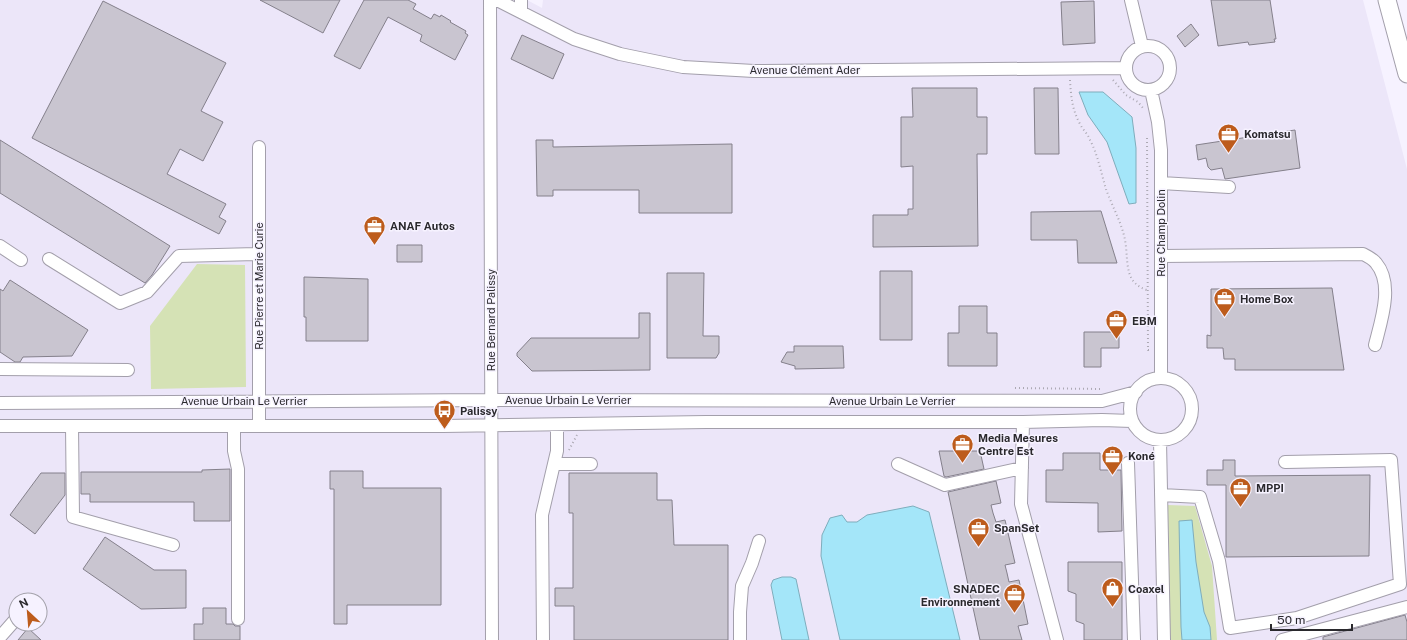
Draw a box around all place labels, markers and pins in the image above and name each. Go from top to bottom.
office icon: Komatsu [1216,121,1242,154]
place label: Komatsu [1244,128,1291,140]
office icon: ANAF Autos [361,213,387,246]
place label: ANAF Autos [390,220,455,232]
office icon: Home Box [1212,286,1238,319]
place label: Home Box [1240,293,1294,305]
office icon: EBM [1104,308,1130,341]
place label: EBM [1132,315,1157,327]
bus stop icon: Palissy [431,398,457,431]
place label: Palissy [460,405,498,417]
office icon: Media Mesures Centre Est [950,431,976,464]
place label: Media Mesures Centre Est [978,432,1058,457]
office icon: Koné [1099,443,1125,476]
place label: Koné [1128,450,1155,462]
office icon: MPPI [1228,475,1254,508]
place label: MPPI [1256,482,1284,494]
office icon: SpanSet [966,515,992,548]
place label: SpanSet [994,522,1040,534]
shop icon: Coaxel [1100,576,1126,609]
office icon: SNADEC Environnement [1002,582,1028,615]
place label: SNADEC Environnement [921,583,1000,608]
place label: Coaxel [1128,583,1165,595]

